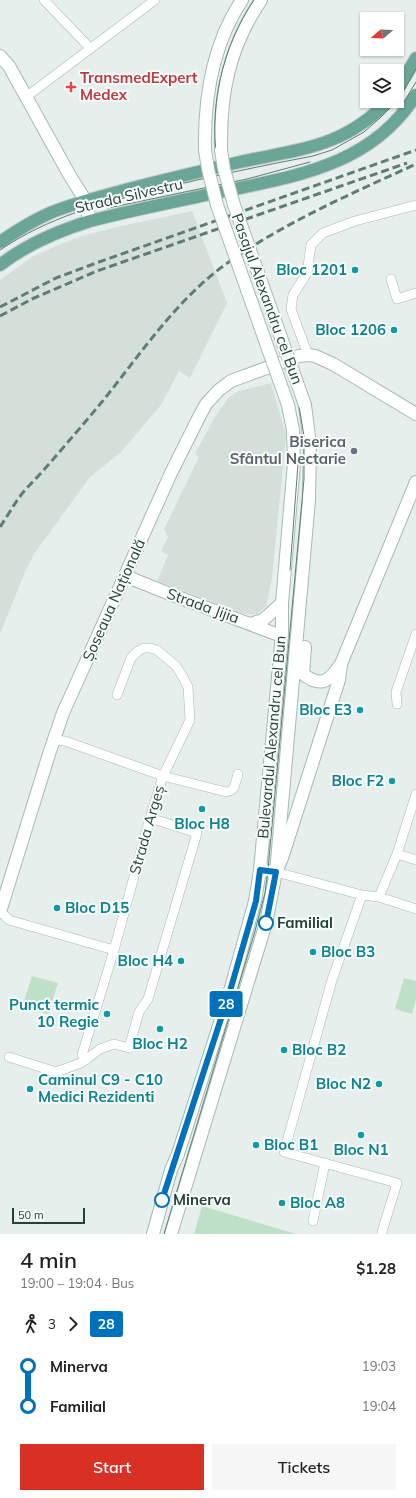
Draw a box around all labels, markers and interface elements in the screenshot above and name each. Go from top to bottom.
north arrow [360,12,404,56]
map controls [360,12,404,108]
button: layers [360,64,404,108]
place label: TransmedExpert Medex [80,68,198,104]
marker: TransmedExpert Medex [65,81,77,93]
street label: Strada Silvestru [73,174,185,217]
street label: Pasajul Alexandru cel Bun [228,211,307,387]
place label: Bloc 1201 [276,260,347,279]
marker: Bloc 1201 [350,265,360,275]
place label: Bloc 1206 [315,320,386,339]
marker: Bloc 1206 [389,325,399,335]
place label: Biserica Sfântul Nectarie [230,432,346,468]
marker: Biserica Sfântul Nectarie [349,446,359,456]
street label: Șoseaua Națională [78,536,149,664]
street label: Strada Jijia [164,584,242,627]
street label: Bulevardul Alexandru cel Bun [253,635,290,839]
place label: Bloc E3 [299,700,352,719]
marker: Bloc E3 [355,705,365,715]
place label: Bloc F2 [332,771,384,790]
marker: Bloc F2 [387,776,397,786]
street label: Strada Argeș [125,783,168,877]
marker: Bloc H8 [197,804,207,814]
place label: Bloc H8 [174,814,230,833]
place label: Bloc D15 [65,898,129,917]
marker: Bloc D15 [52,903,62,913]
place label: Familial [277,913,333,932]
marker: Familial [258,915,274,931]
place label: Bloc B3 [321,942,375,961]
marker: Bloc B3 [308,947,318,957]
place label: Bloc H4 [118,951,173,970]
marker: Bloc H4 [176,956,186,966]
line badge: 28 [208,991,244,1017]
place label: Punct termic 10 Regie [9,995,99,1031]
text: 28 [218,995,234,1013]
marker: Punct termic 10 Regie [102,1009,112,1019]
marker: Bloc H2 [155,1024,165,1034]
place label: Bloc H2 [132,1034,188,1053]
place label: Bloc B2 [292,1040,346,1059]
marker: Bloc B2 [279,1045,289,1055]
place label: Caminul C9 - C10 Medici Rezidenti [38,1070,163,1106]
place label: Bloc N2 [316,1074,371,1093]
marker: Bloc N2 [374,1079,384,1089]
marker: Caminul C9 - C10 Medici Rezidenti [25,1084,35,1094]
marker: Bloc N1 [356,1130,366,1140]
place label: Bloc B1 [264,1135,318,1154]
marker: Bloc B1 [251,1140,261,1150]
place label: Bloc N1 [333,1140,389,1159]
place label: Minerva [173,1190,231,1209]
marker: Minerva [154,1192,170,1208]
place label: Bloc A8 [290,1193,345,1212]
marker: Bloc A8 [277,1198,287,1208]
scale bar [12,1206,85,1225]
text: 50 m [18,1208,44,1222]
text: 4 min [20,1246,77,1274]
text: $1.28 [356,1259,396,1278]
text: 19:00 – 19:04 · Bus [20,1275,134,1291]
icon: walk [20,1313,42,1335]
icon: forward [62,1313,84,1335]
text: 28 [98,1315,115,1333]
text: 3 [48,1316,56,1332]
text: Minerva [50,1357,108,1376]
text: 19:03 [362,1358,396,1374]
text: Familial [50,1397,106,1416]
text: 19:04 [362,1398,396,1414]
button: Start [20,1444,204,1490]
button: Tickets [212,1444,396,1490]

